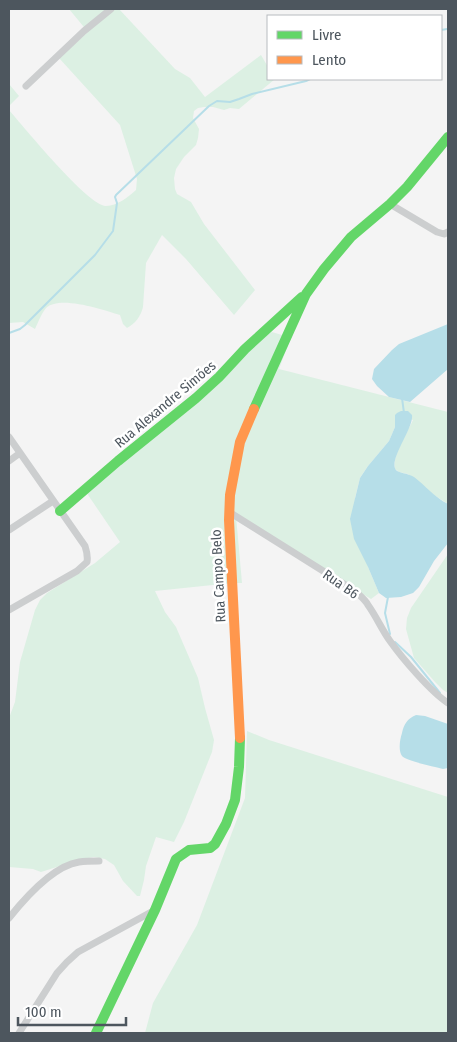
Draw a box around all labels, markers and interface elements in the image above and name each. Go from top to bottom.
legend [267,15,442,80]
text: Livre [312,26,341,44]
text: Lento [312,51,346,69]
street label: Rua Alexandre Simões [111,357,219,452]
street label: Rua Campo Belo [208,529,229,623]
street label: Rua B6 [320,566,362,603]
scale bar [18,994,125,1026]
text: 100 m [25,1003,62,1021]

